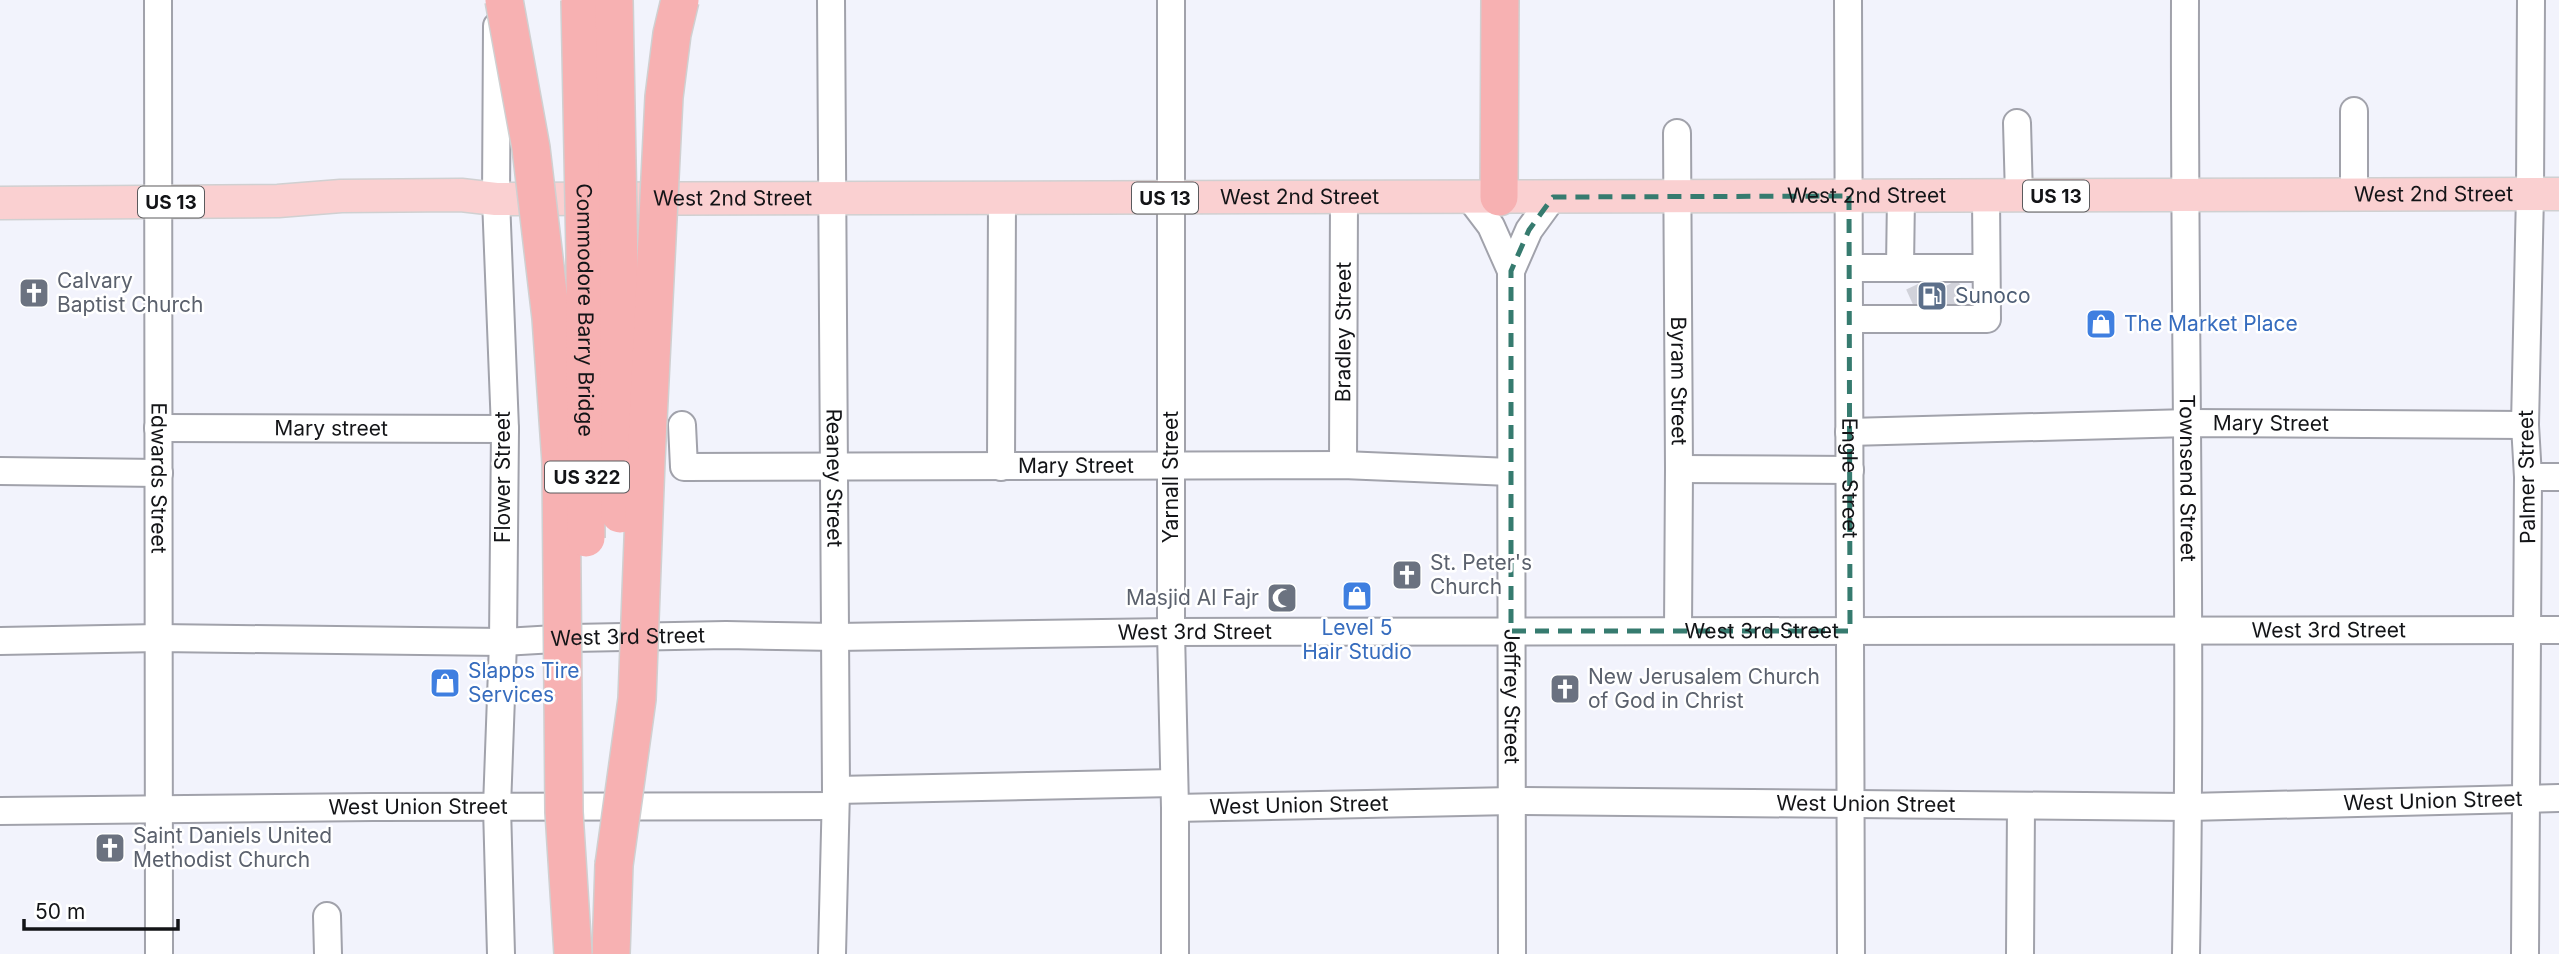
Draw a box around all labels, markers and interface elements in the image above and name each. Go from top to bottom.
road number: US 13 [2023,180,2089,212]
street label: West 2nd Street [2354,181,2513,206]
road number: US 13 [1132,182,1198,214]
street label: West 2nd Street [1787,182,1946,208]
street label: Commodore Barry Bridge [572,183,599,437]
street label: West 2nd Street [1220,184,1379,209]
street label: West 2nd Street [653,185,812,211]
road number: US 13 [138,186,204,218]
street label: Bradley Street [1330,262,1356,402]
place label: Calvary Baptist Church [57,268,203,317]
church icon: Calvary Baptist Church [17,276,51,310]
fuel station icon: Sunoco [1915,279,1949,313]
place label: Sunoco [1955,283,2030,308]
shop icon: The Market Place [2084,307,2118,341]
place label: The Market Place [2124,311,2298,336]
street label: Byram Street [1666,316,1692,446]
street label: Townsend Street [2175,394,2201,562]
street label: Edwards Street [146,402,172,554]
street label: Reaney Street [822,409,847,548]
street label: Mary Street [2213,410,2329,436]
street label: Palmer Street [2513,410,2540,544]
street label: Flower Street [490,411,515,543]
street label: Yarnall Street [1158,411,1183,543]
street label: Mary street [274,415,388,441]
street label: Engle Street [1837,418,1863,538]
street label: Mary Street [1018,453,1134,478]
road number: US 322 [545,462,629,492]
place label: St. Peter's Church [1430,550,1532,599]
church icon: St. Peter's Church [1390,558,1424,592]
shop icon: Level 5 Hair Studio [1340,579,1374,613]
mosque icon: Masjid Al Fajr [1265,581,1299,615]
place label: Masjid Al Fajr [1126,585,1259,610]
place label: Level 5 Hair Studio [1302,615,1412,664]
street label: West 3rd Street [2252,617,2406,642]
street label: West 3rd Street [1685,618,1839,643]
street label: West 3rd Street [1117,619,1272,645]
street label: West 3rd Street [550,622,705,651]
street label: Jeffrey Street [1500,629,1525,764]
place label: Slapps Tire Services [468,658,580,707]
place label: New Jerusalem Church of God in Christ [1588,664,1820,713]
shop icon: Slapps Tire Services [428,666,462,700]
church icon: New Jerusalem Church of God in Christ [1548,672,1582,706]
street label: West Union Street [2343,786,2523,815]
street label: West Union Street [1776,790,1956,817]
street label: West Union Street [1209,791,1389,819]
street label: West Union Street [328,794,508,819]
place label: Saint Daniels United Methodist Church [133,823,332,872]
church icon: Saint Daniels United Methodist Church [93,831,127,865]
scale bar [24,888,178,932]
text: 50 m [35,899,85,924]

